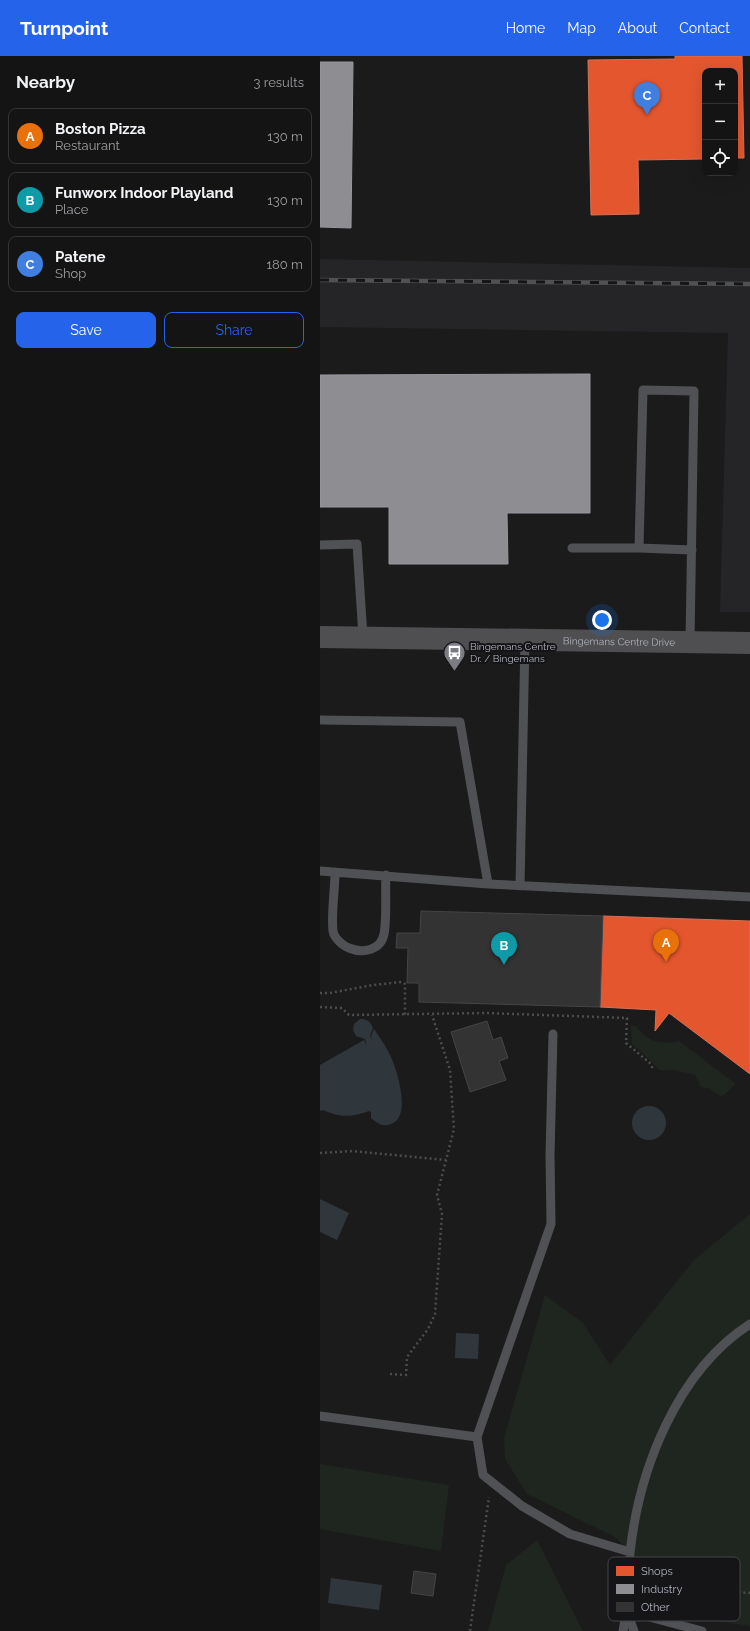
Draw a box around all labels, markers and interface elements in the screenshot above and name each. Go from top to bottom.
text: Turnpoint [20,17,108,39]
text: Home [506,20,545,36]
text: Map [567,20,596,36]
text: About [618,20,657,36]
text: Contact [679,20,730,36]
map controls [702,68,738,176]
button: + [702,68,738,104]
text: Nearby [16,72,75,92]
text: 3 results [254,75,304,90]
pin: C [634,82,660,115]
button: − [702,104,738,140]
text: Boston Pizza [55,120,146,138]
text: A [26,129,34,144]
text: 130 m [267,129,303,144]
text: Restaurant [55,138,120,153]
button: locate [702,140,738,176]
text: Funworx Indoor Playland [55,184,233,202]
text: B [26,193,34,208]
text: 130 m [267,193,303,208]
text: Place [55,202,88,217]
text: Patene [55,248,105,266]
text: C [26,257,34,272]
text: 180 m [267,257,303,272]
text: Shop [55,266,86,281]
button: Save [16,312,156,348]
button: Share [164,312,304,348]
your location [592,610,612,630]
street label: Bingemans Centre Drive [563,635,675,648]
bus stop icon: Bingemans Centre Dr. / Bingemans [441,639,467,672]
place label: Bingemans Centre Dr. / Bingemans [470,641,556,664]
pin: A [653,929,679,962]
pin: B [491,932,517,965]
legend [608,1557,740,1621]
text: Shops [641,1565,673,1578]
text: Industry [641,1583,682,1596]
text: Other [641,1601,670,1614]

